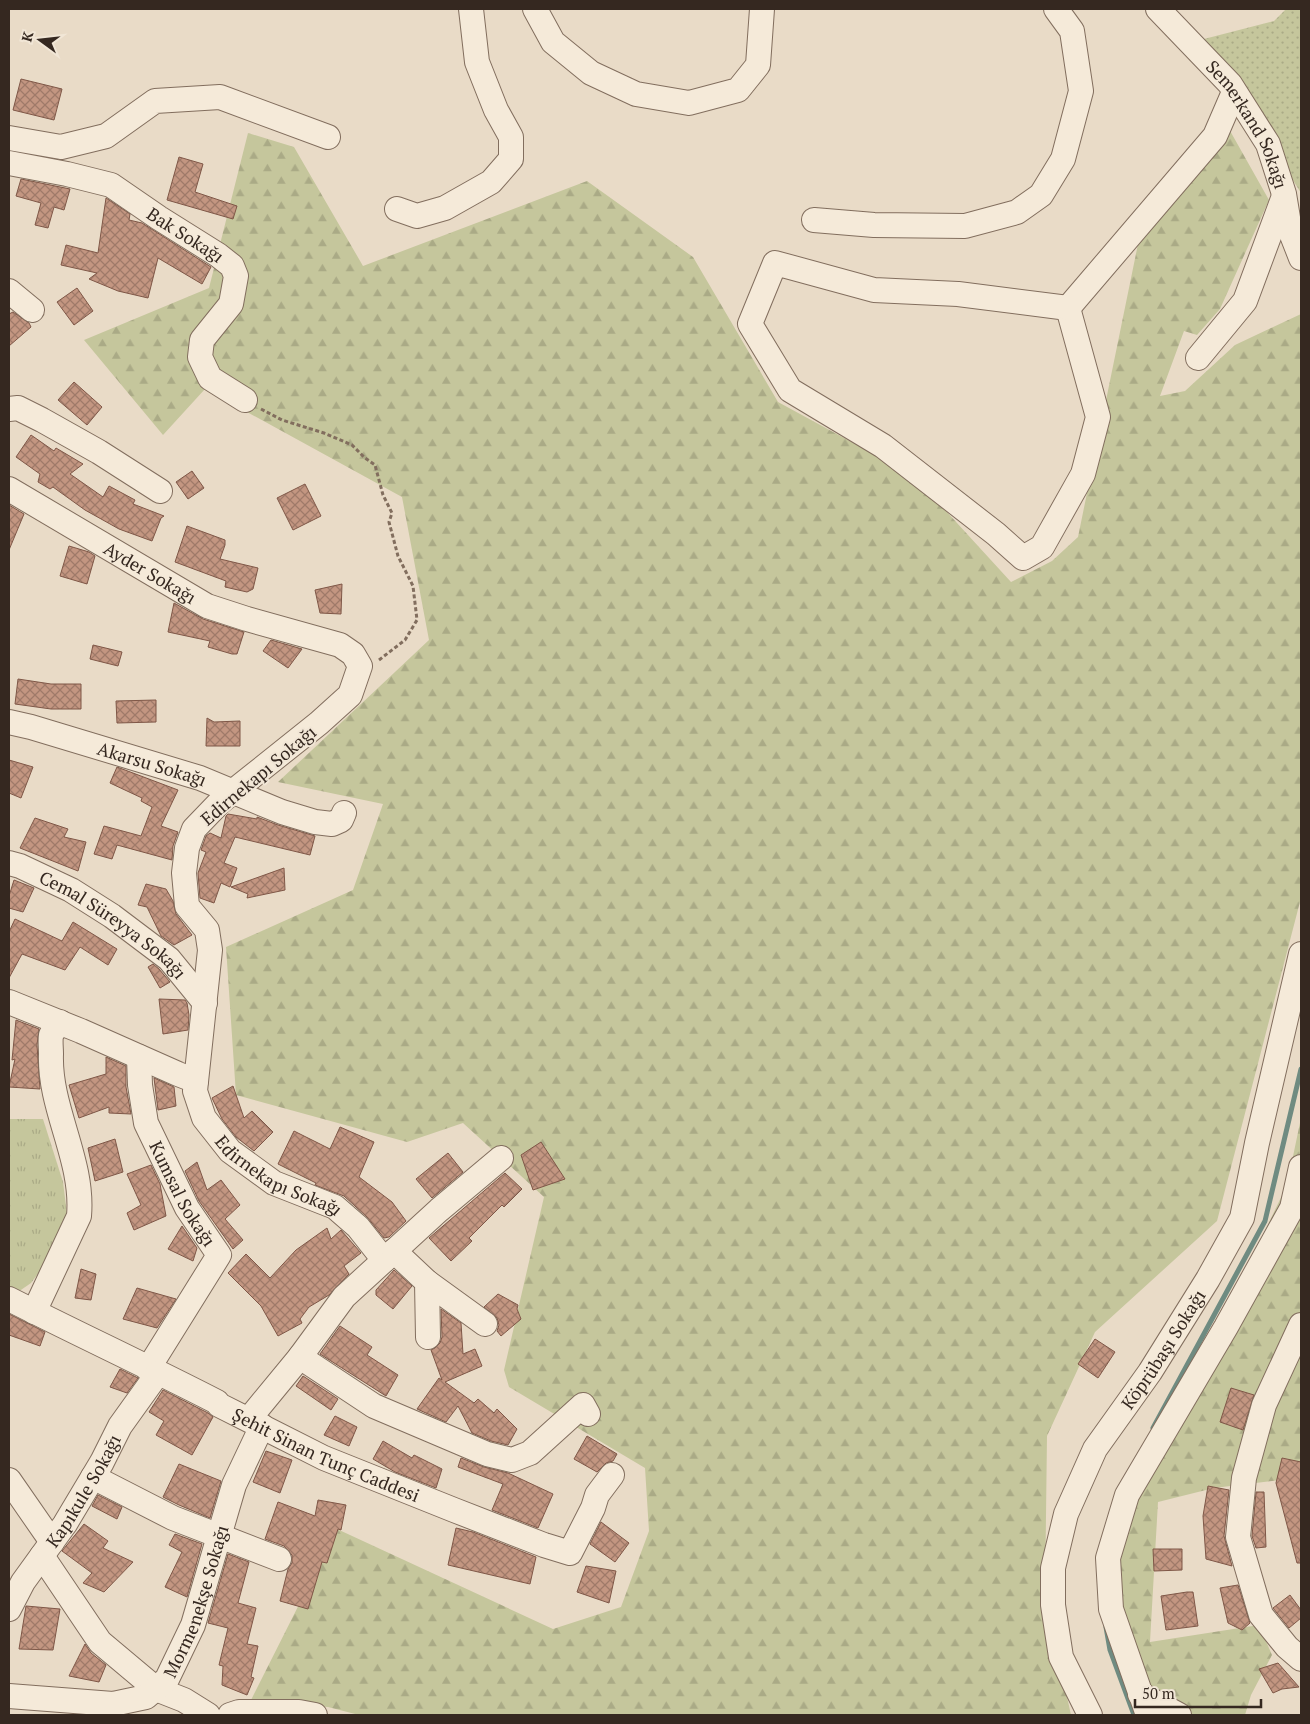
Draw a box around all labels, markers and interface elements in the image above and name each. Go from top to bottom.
north arrow [15,15,65,65]
text: K [16,29,37,44]
street label: Semerkand Sokağı [1201,55,1294,192]
street label: Bak Sokağı [142,201,229,268]
street label: Ayder Sokağı [100,536,201,609]
street label: Edirnekapı Sokağı [195,720,321,830]
street label: Akarsu Sokağı [94,736,211,792]
street label: Cemal Süreyya Sokağı [36,865,192,984]
street label: Edirnekapı Sokağı [210,1130,348,1221]
street label: Kumsal Sokağı [144,1137,222,1251]
street label: Köprübaşı Sokağı [1115,1285,1211,1414]
street label: Şehit Sinan Tunç Caddesi [229,1402,423,1507]
street label: Kapıkule Sokağı [40,1430,126,1552]
street label: Mormenekşe Sokağı [157,1522,234,1682]
scale bar [1135,1676,1261,1708]
text: 50 m [1142,1683,1175,1703]

